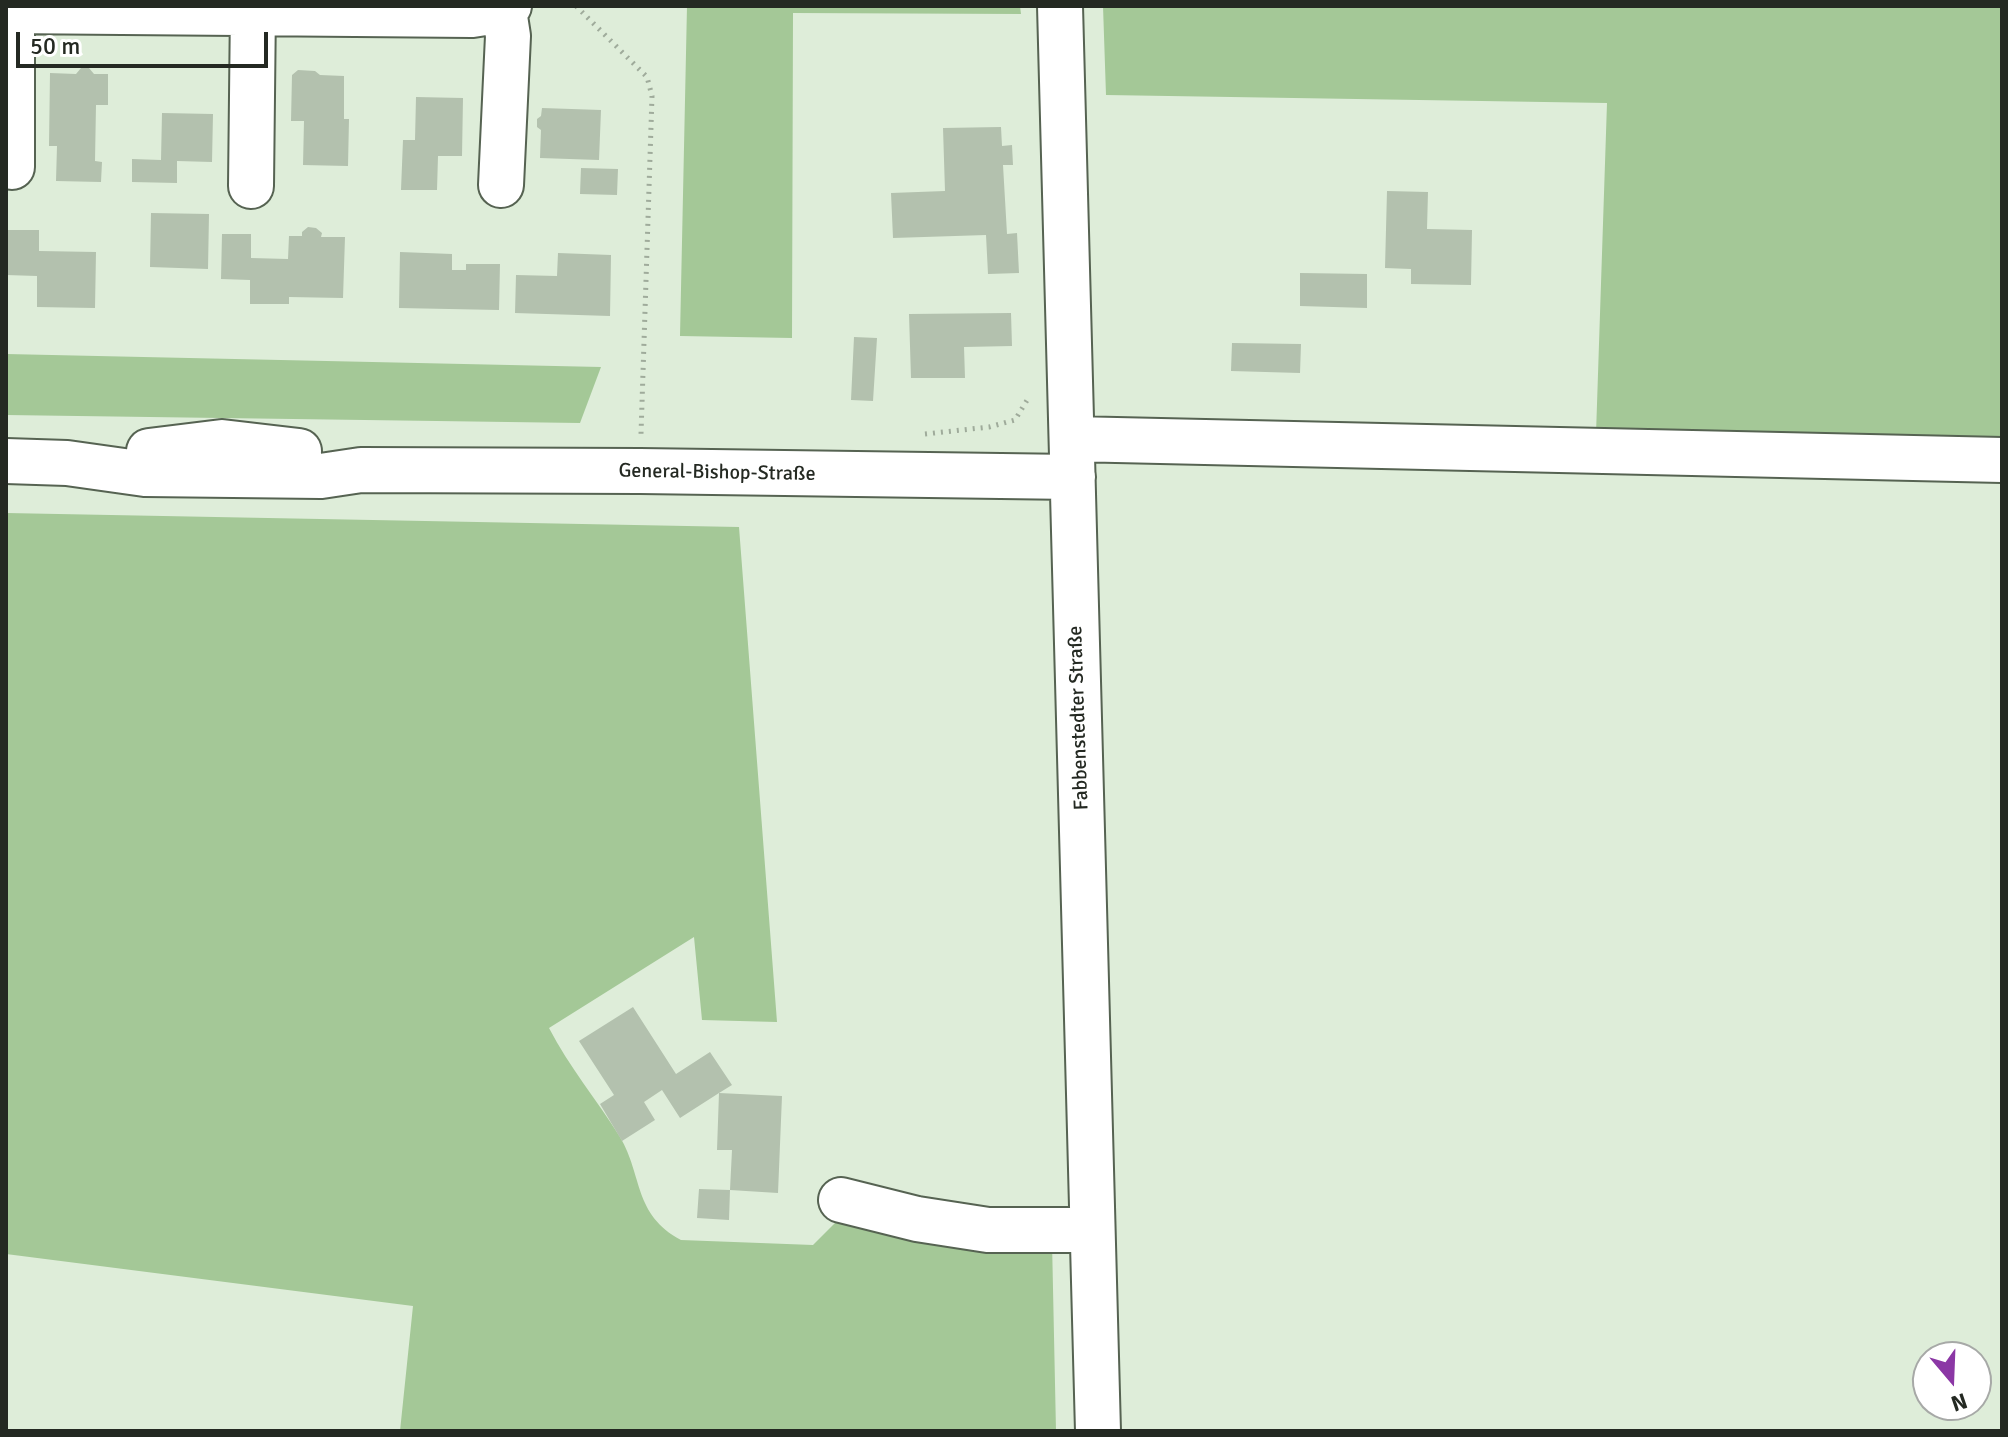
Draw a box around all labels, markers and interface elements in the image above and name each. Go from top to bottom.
scale bar [20,16,272,66]
text: 50 m [30,31,80,61]
street label: General-Bishop-Straße [618,459,816,487]
street label: Fabbenstedter Straße [1064,625,1094,811]
north arrow [1912,1341,1992,1421]
text: N [1948,1387,1971,1418]

